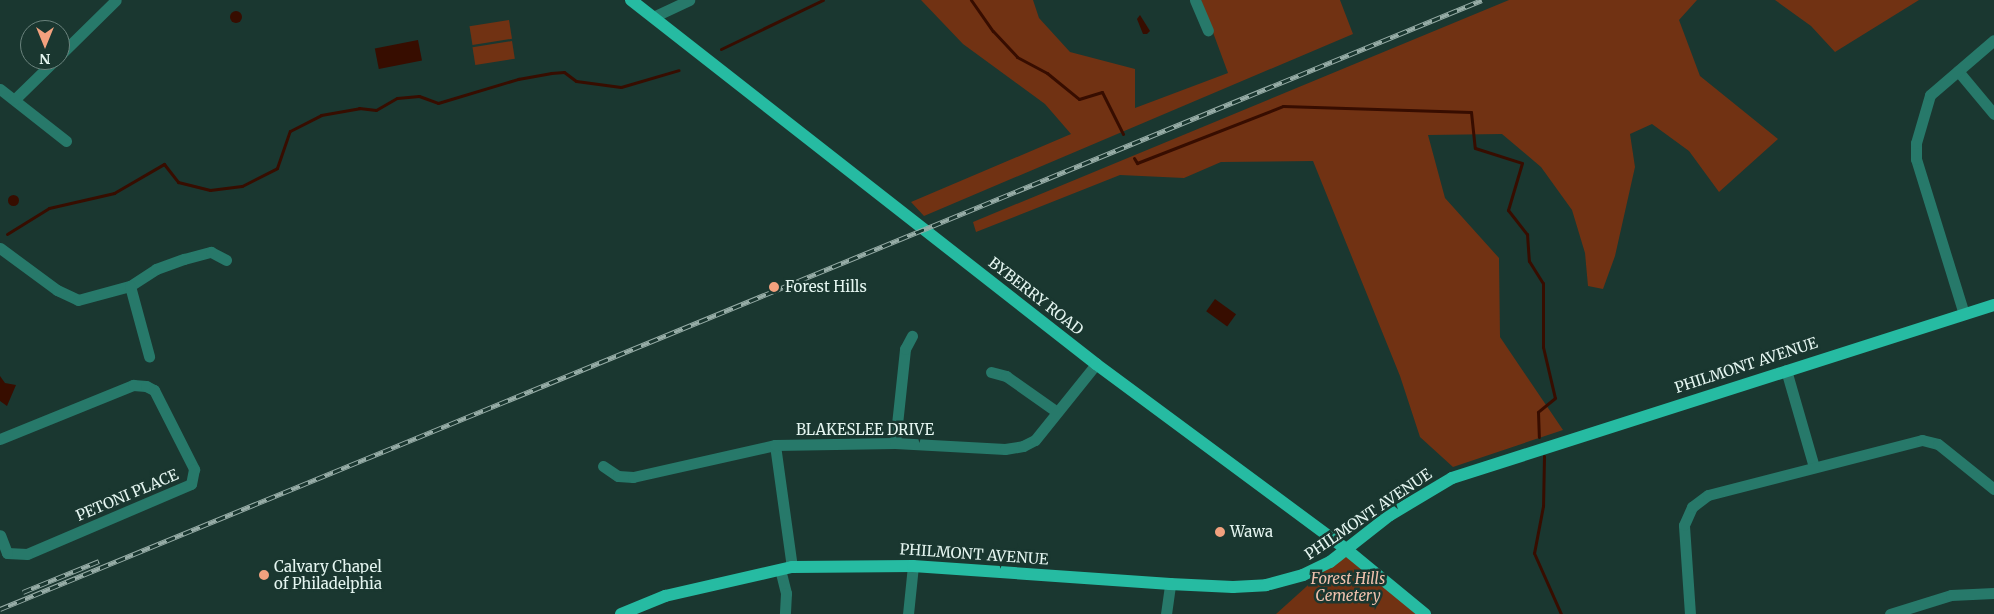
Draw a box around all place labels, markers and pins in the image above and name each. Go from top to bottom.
place label: Forest Hills [785,278,867,296]
marker: Forest Hills [767,280,781,294]
place label: Wawa [1230,523,1273,541]
marker: Wawa [1214,526,1226,538]
place label: Calvary Chapel of Philadelphia [274,557,382,592]
marker: Calvary Chapel of Philadelphia [258,569,270,581]

